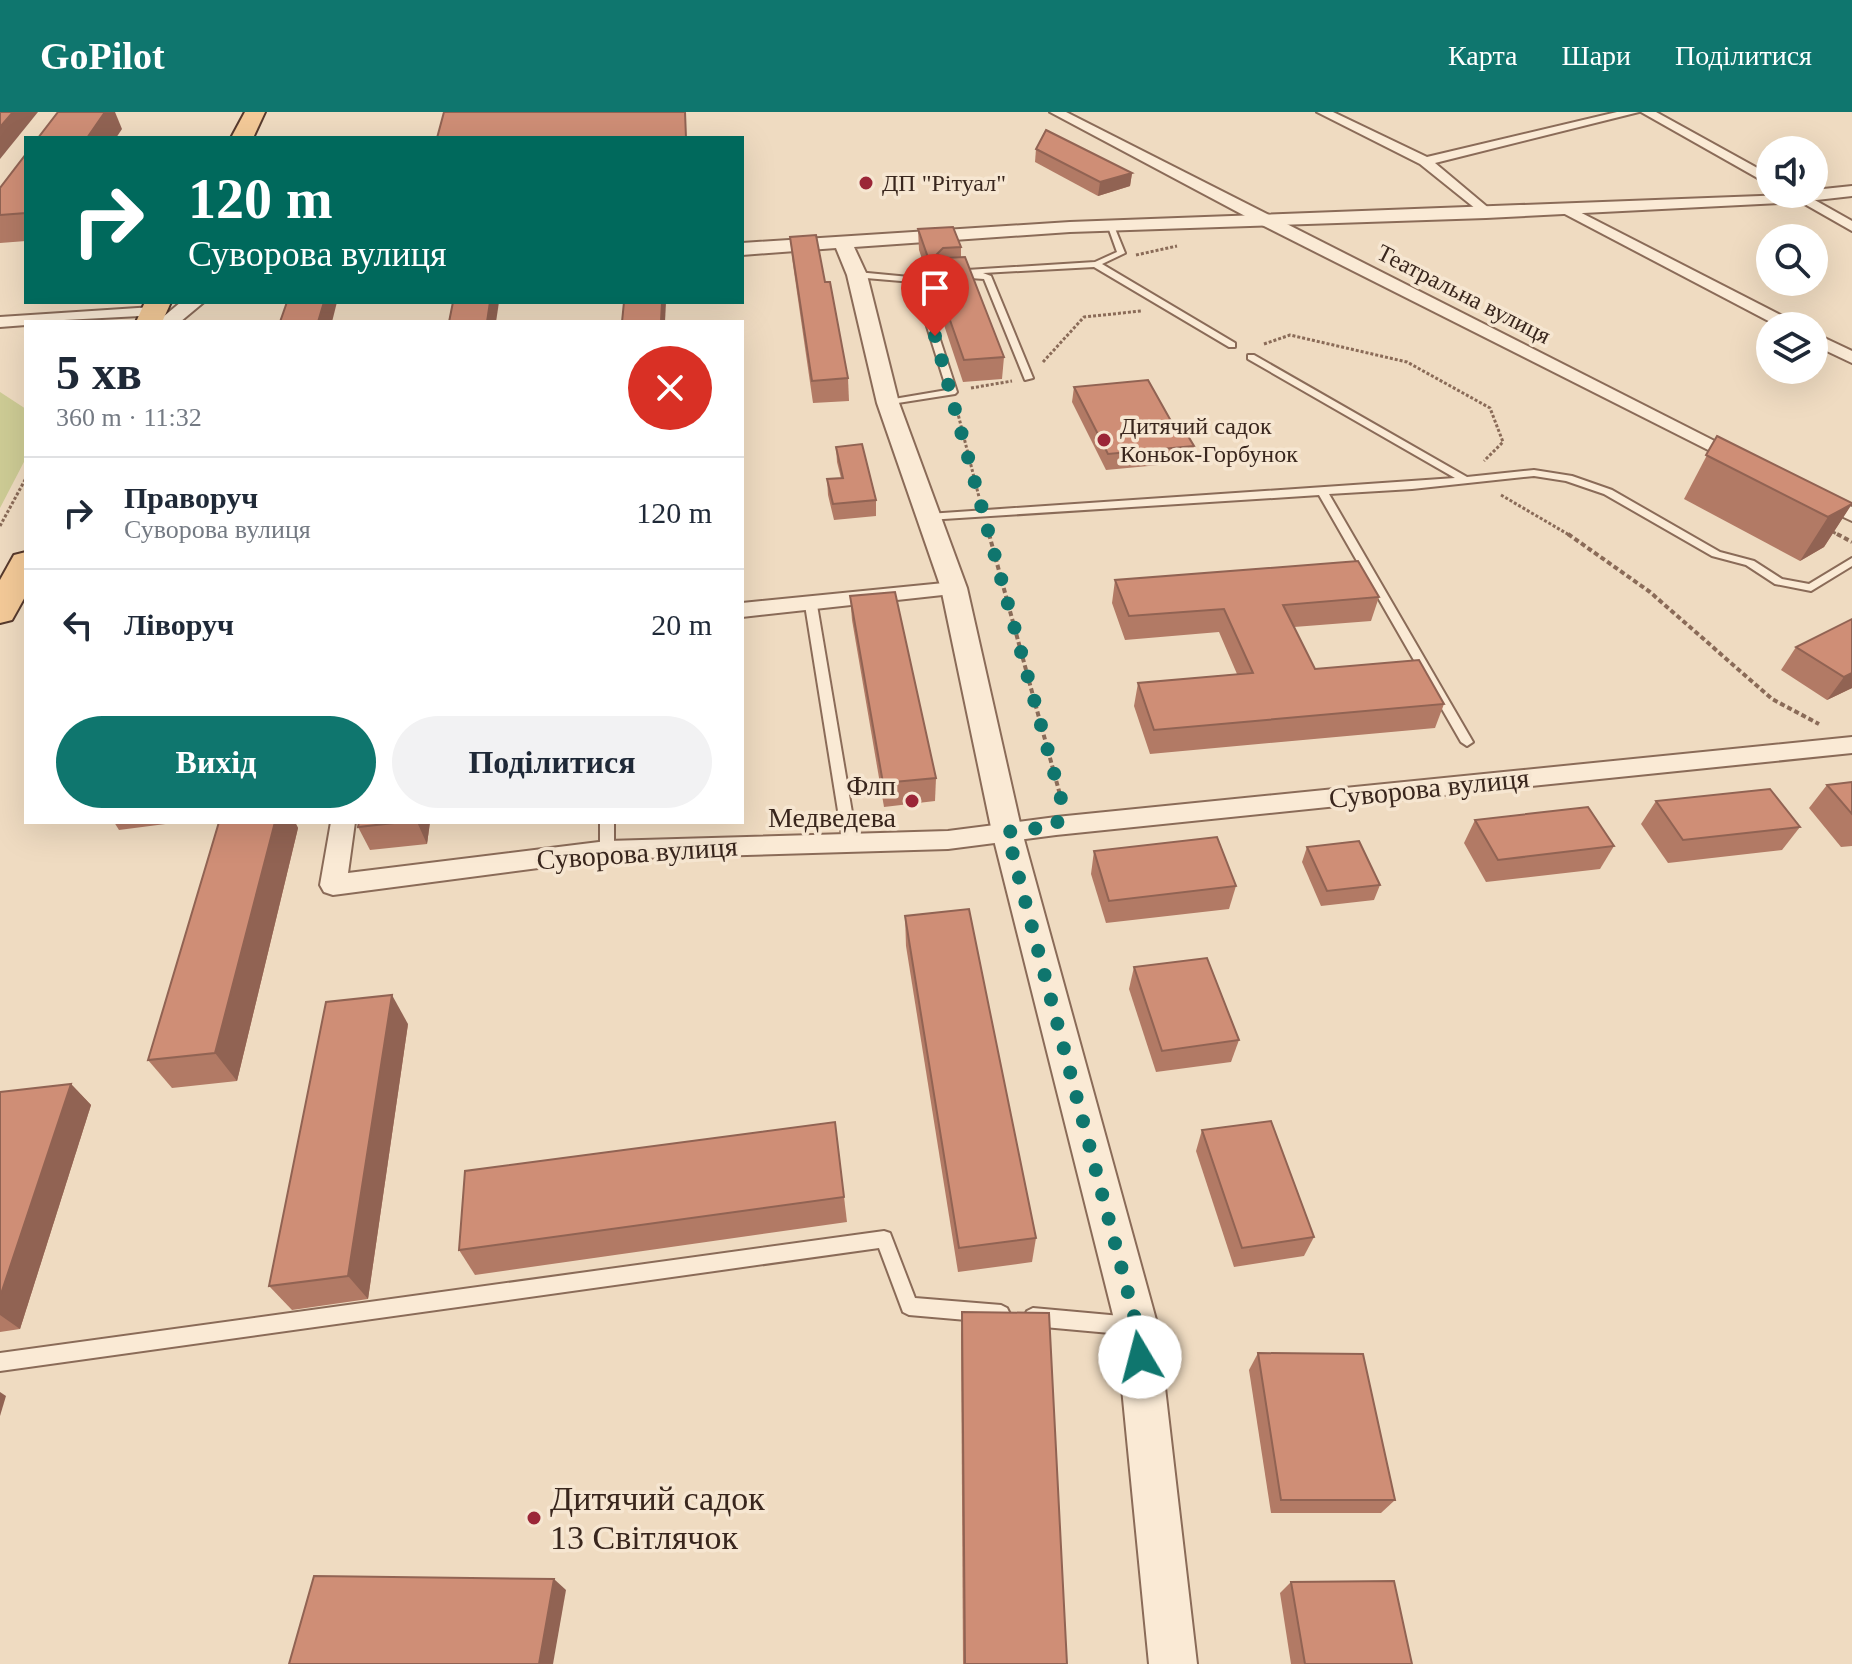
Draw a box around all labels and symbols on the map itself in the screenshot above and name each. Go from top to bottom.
place label: ДП "Рітуал" [882,170,1006,196]
marker: ДП "Рітуал" [857,174,875,192]
street label: Театральна вулиця [1373,239,1555,349]
pin [901,254,969,336]
place label: Дитячий садок Коньок-Горбунок [1120,413,1298,467]
marker: Дитячий садок Коньок-Горбунок [1095,431,1113,449]
street label: Суворова вулиця [1327,762,1531,814]
place label: Флп Медведева [768,770,897,833]
marker: Флп Медведева [903,792,921,810]
street label: Суворова вулиця [536,831,739,875]
position arrow [1098,1315,1182,1399]
place label: Дитячий садок 13 Світлячок [550,1480,765,1556]
marker: Дитячий садок 13 Світлячок [525,1509,543,1527]

